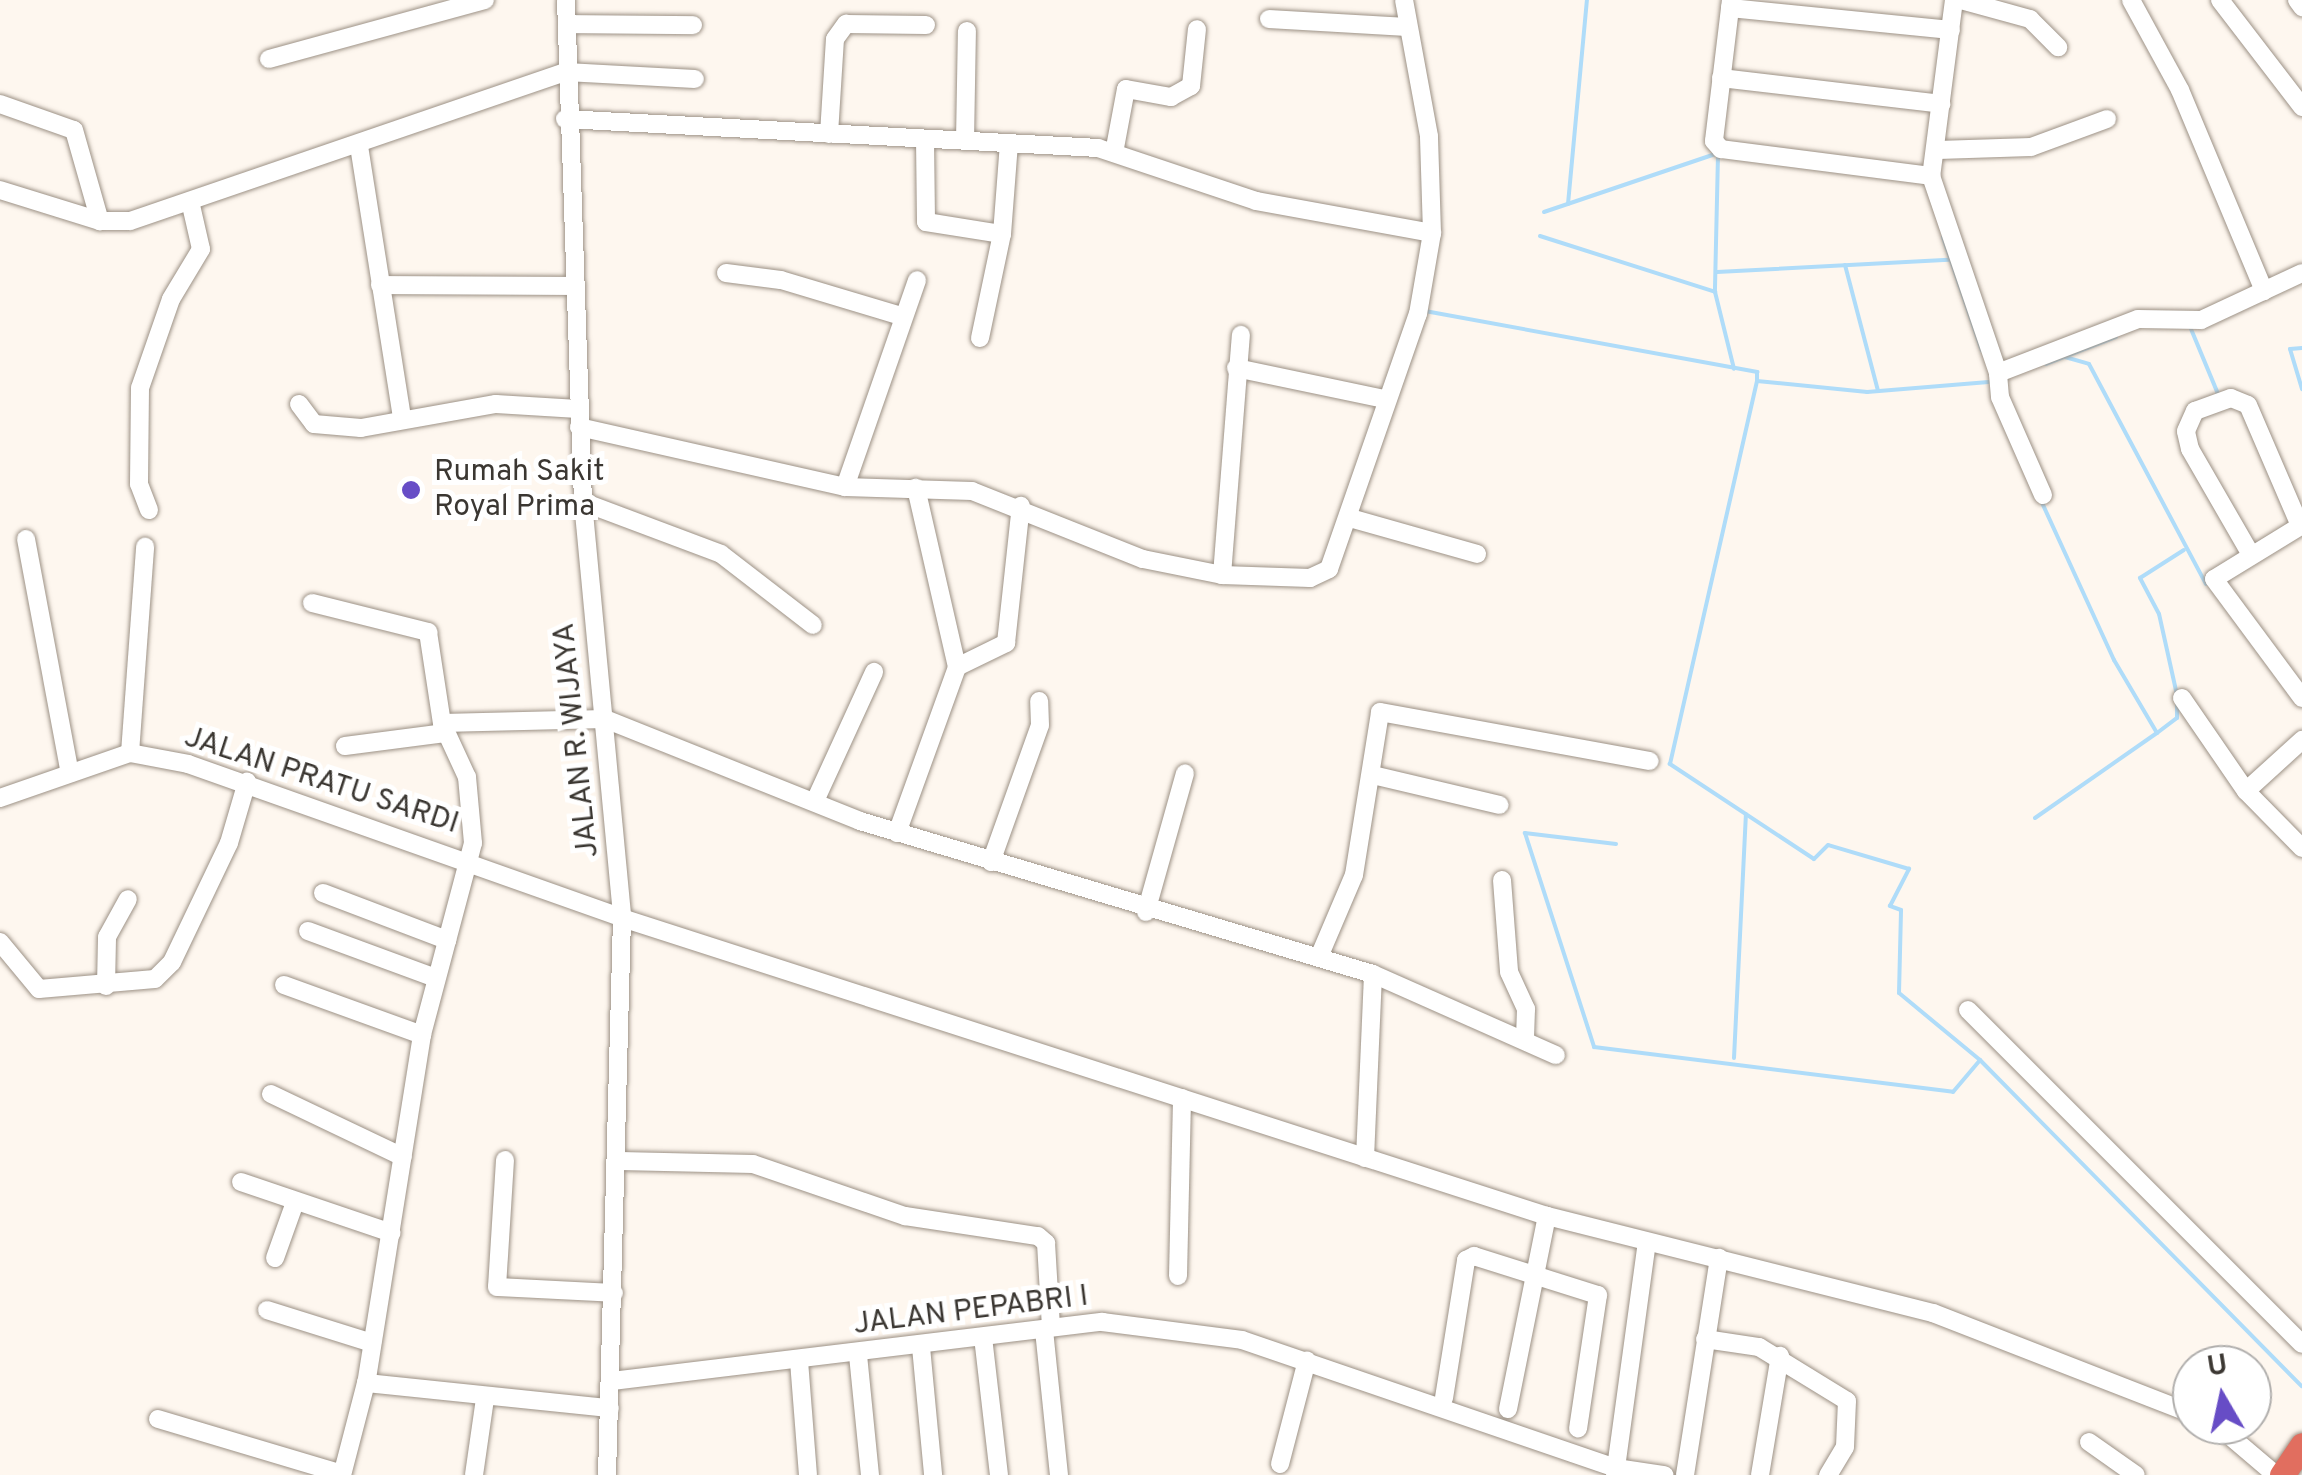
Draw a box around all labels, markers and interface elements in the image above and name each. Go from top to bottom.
place label: Rumah Sakit Royal Prima [434,455,605,526]
marker: Rumah Sakit Royal Prima [398,477,424,503]
street label: JALAN R. WIJAYA [548,620,608,860]
street label: JALAN PRATU SARDI [179,721,463,843]
street label: JALAN PEPABRI I [852,1280,1090,1344]
north arrow [2172,1345,2272,1445]
text: U [2205,1348,2230,1387]

